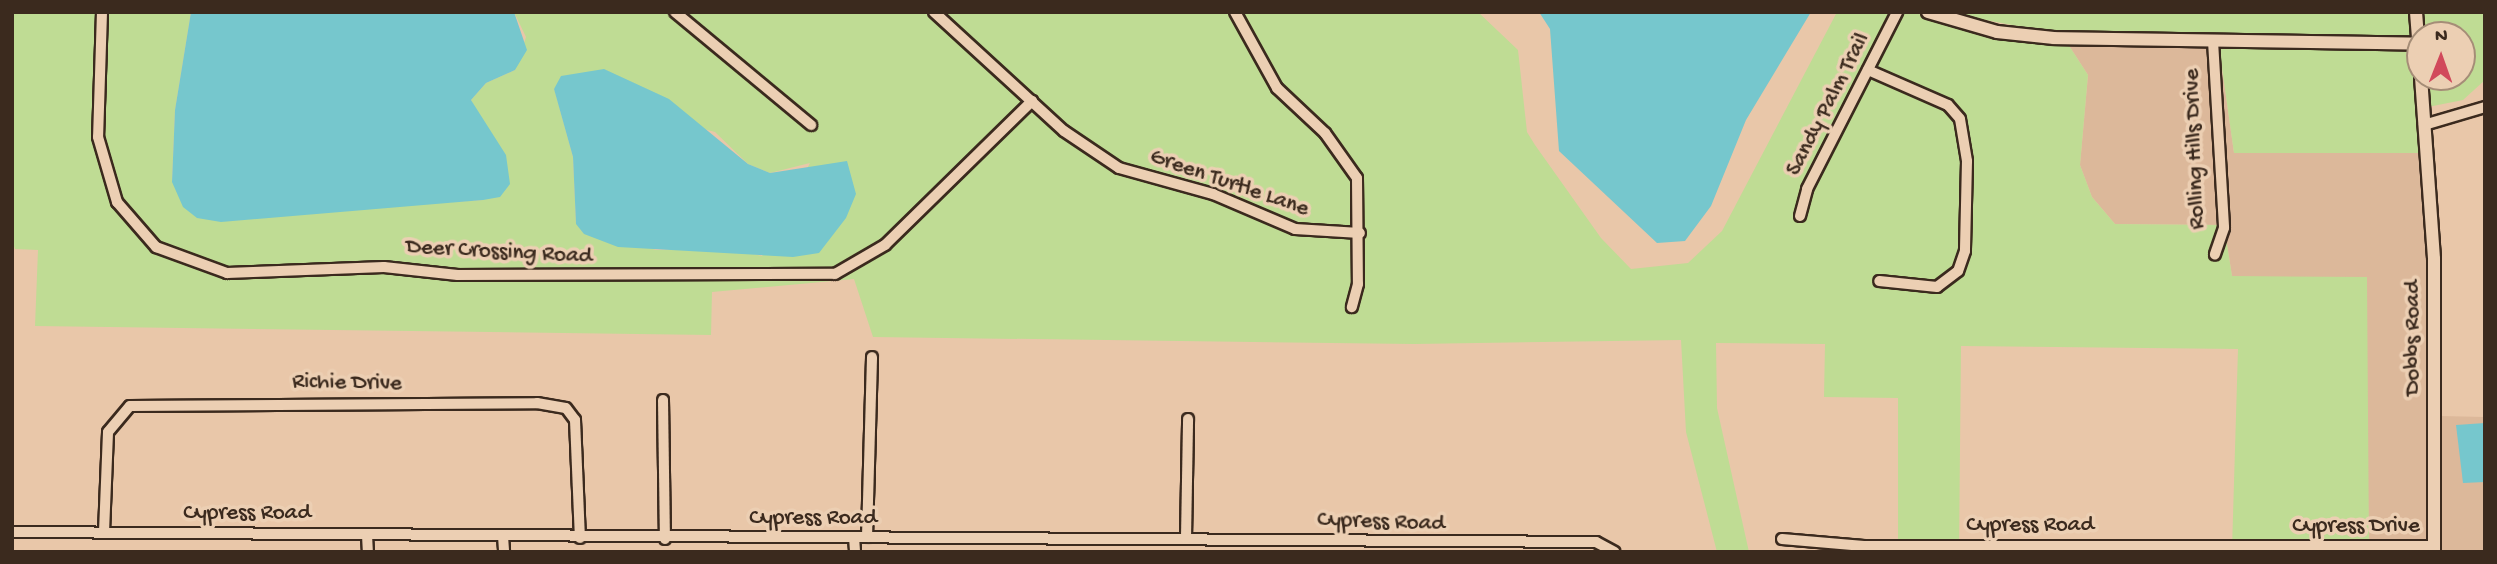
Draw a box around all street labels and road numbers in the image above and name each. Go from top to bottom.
street label: Sandy Palm Trail [1781,29,1877,181]
street label: Rolling Hills Drive [2179,68,2213,230]
street label: Green Turtle Lane [1146,144,1312,224]
street label: Deer Crossing Road [405,234,593,272]
street label: Dobbs Road [2400,280,2428,396]
street label: Richie Drive [292,369,402,399]
street label: Cypress Road [183,500,311,528]
street label: Cypress Road [749,505,877,533]
street label: Cypress Road [1317,507,1445,539]
street label: Cypress Road [1966,512,2094,540]
street label: Cypress Drive [2292,513,2420,541]

